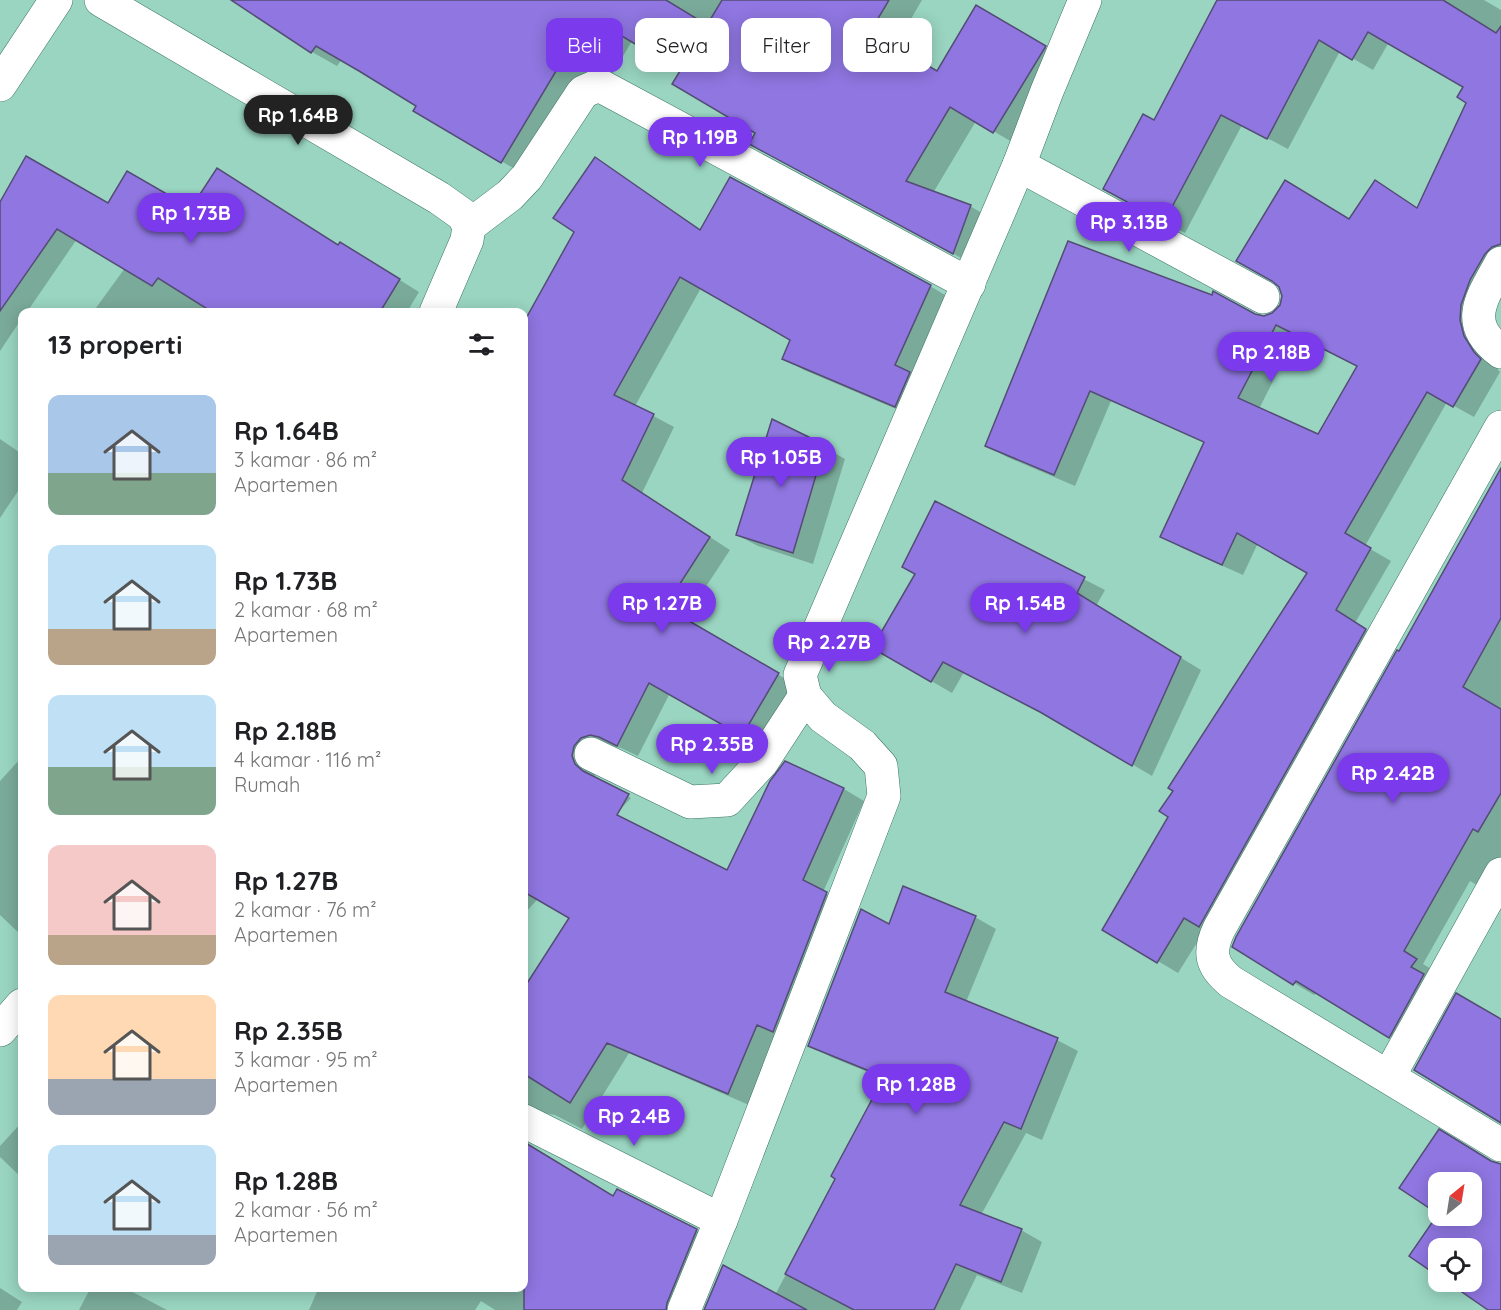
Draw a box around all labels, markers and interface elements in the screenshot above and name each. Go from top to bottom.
chip: Beli [546,18,623,72]
chip: Sewa [635,18,729,72]
chip: Filter [741,18,831,72]
chip: Baru [843,18,932,72]
pin: Rp 1.64B [236,95,360,146]
text: Rp 1.64B [258,102,338,127]
pin: Rp 1.19B [638,117,762,168]
text: Rp 1.19B [662,124,738,149]
pin: Rp 1.73B [129,193,253,244]
text: Rp 1.73B [151,200,231,225]
pin: Rp 3.13B [1067,202,1191,253]
text: Rp 3.13B [1090,209,1168,234]
text: 13 properti [48,328,182,361]
icon: filters [465,328,498,361]
pin: Rp 2.18B [1209,332,1333,383]
text: Rp 2.18B [1231,339,1311,364]
text: Rp 1.64B [234,414,339,447]
icon: home [96,419,168,491]
pin: Rp 1.05B [719,437,843,488]
text: Rp 1.05B [740,444,822,469]
text: 3 kamar · 86 m² [234,447,377,472]
text: Apartemen [234,472,338,497]
text: Rp 1.73B [234,564,337,597]
icon: home [96,569,168,641]
pin: Rp 1.27B [600,583,724,634]
pin: Rp 1.54B [963,583,1087,634]
text: Rp 1.27B [622,590,702,615]
text: Rp 1.54B [984,590,1066,615]
text: 2 kamar · 68 m² [234,597,378,622]
text: Apartemen [234,622,338,647]
pin: Rp 2.27B [767,622,891,673]
text: Rp 2.27B [787,629,871,654]
text: Rp 2.18B [234,714,337,747]
icon: home [96,719,168,791]
pin: Rp 2.35B [650,724,774,775]
text: Rp 2.35B [670,731,754,756]
text: 4 kamar · 116 m² [234,747,381,772]
pin: Rp 2.42B [1331,753,1455,804]
text: Rp 2.42B [1351,760,1435,785]
text: Rumah [234,772,300,797]
text: Rp 1.27B [234,864,338,897]
icon: home [96,869,168,941]
text: 2 kamar · 76 m² [234,897,377,922]
text: Apartemen [234,922,338,947]
text: Rp 2.35B [234,1014,343,1047]
icon: home [96,1019,168,1091]
text: 3 kamar · 95 m² [234,1047,378,1072]
pin: Rp 1.28B [854,1064,978,1115]
text: Rp 1.28B [876,1071,956,1096]
text: Apartemen [234,1072,338,1097]
pin: Rp 2.4B [579,1096,689,1147]
text: Rp 2.4B [598,1103,670,1128]
text: Rp 1.28B [234,1164,338,1197]
icon: home [96,1169,168,1241]
north arrow [1428,1172,1482,1226]
map controls [1428,1172,1482,1292]
text: 2 kamar · 56 m² [234,1197,378,1222]
text: Apartemen [234,1222,338,1247]
button: locate [1428,1238,1482,1292]

